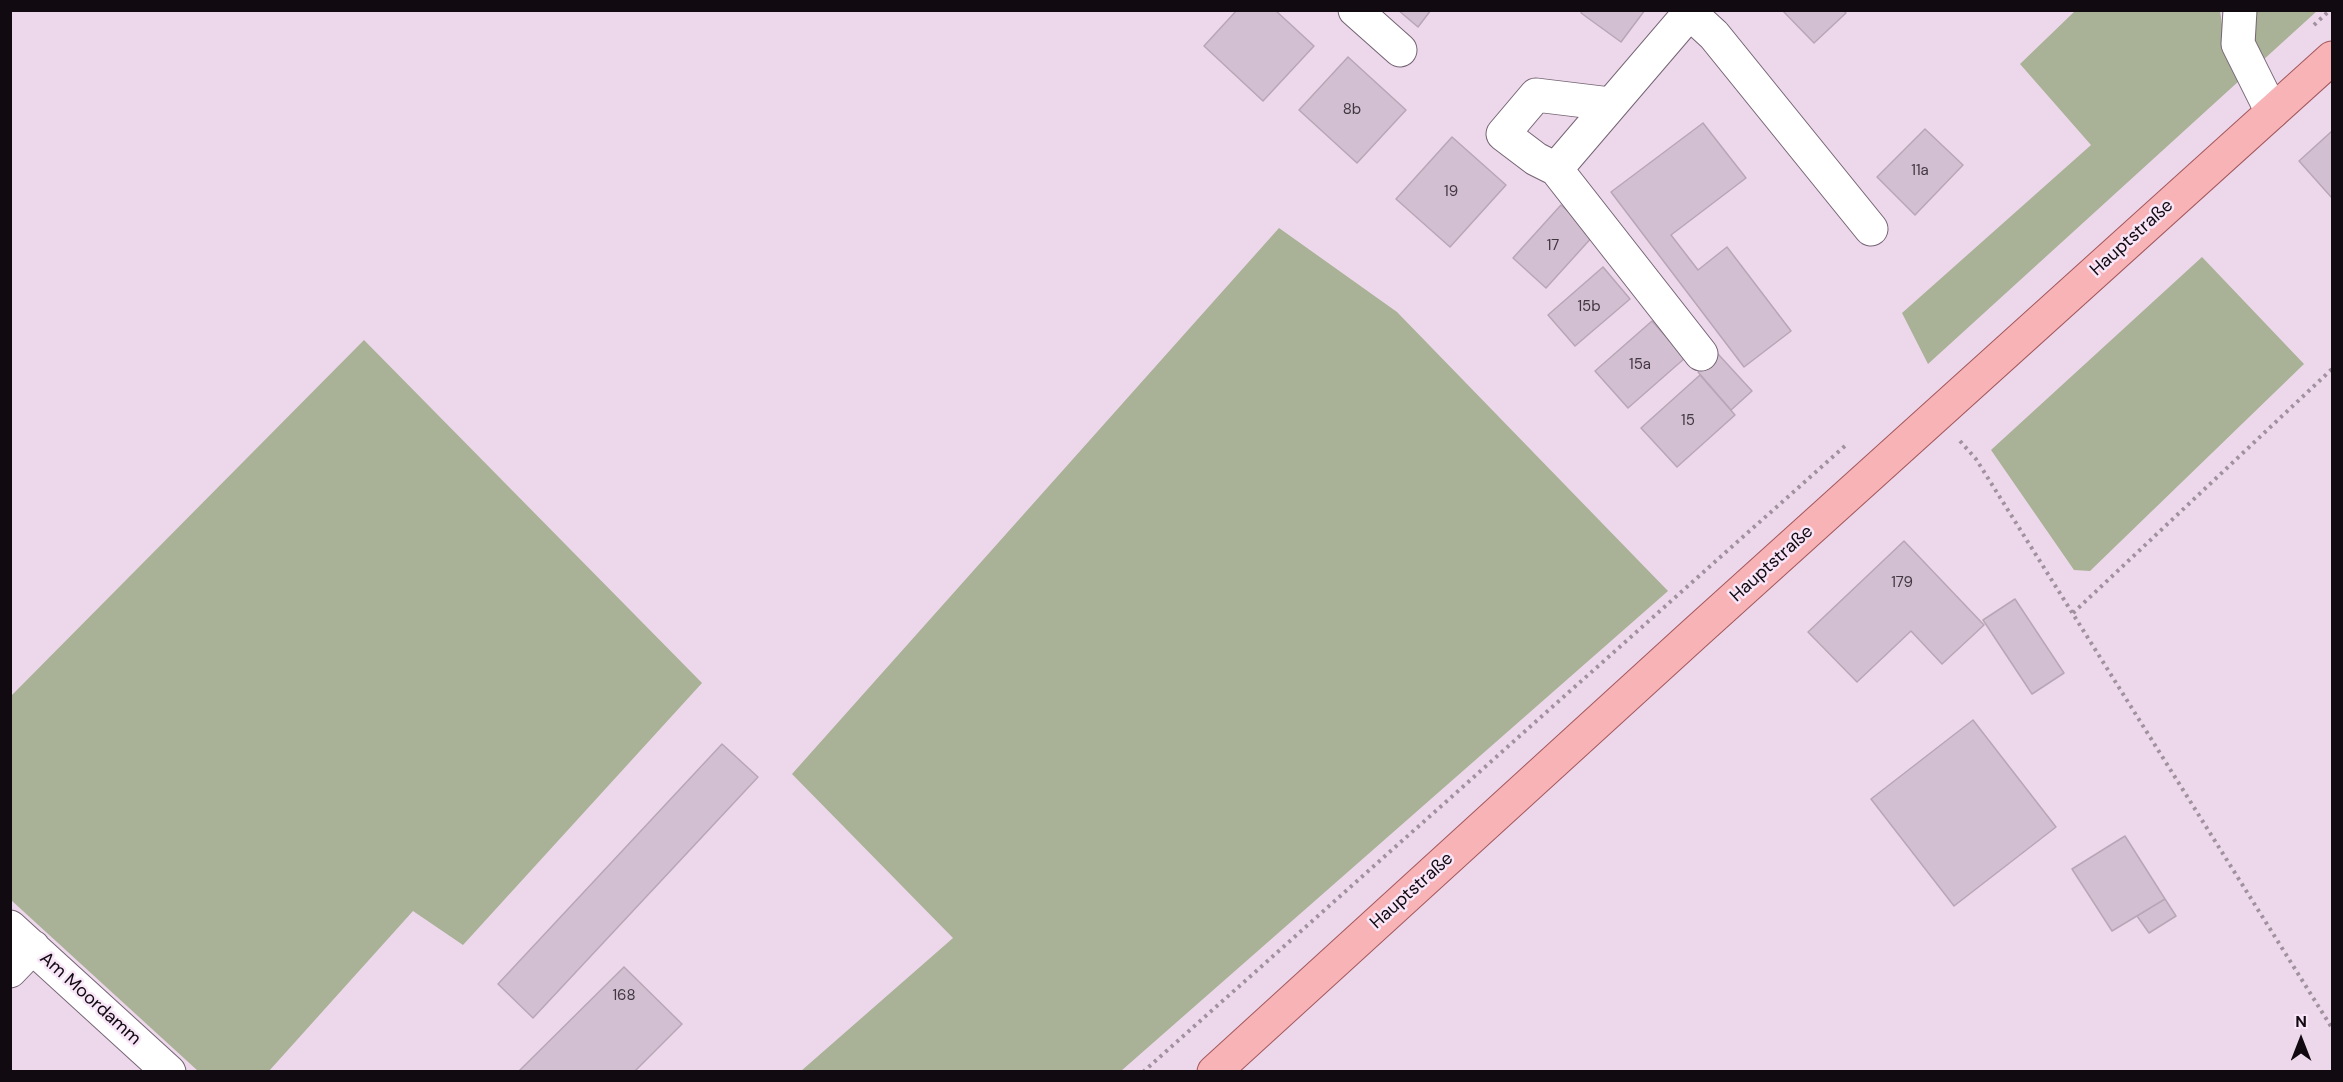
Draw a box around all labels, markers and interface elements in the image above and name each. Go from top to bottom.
house number: 8b [1343,101,1361,119]
house number: 11a [1911,162,1929,180]
house number: 19 [1444,183,1458,201]
street label: Hauptstraße [2086,195,2178,281]
house number: 17 [1547,237,1559,255]
house number: 15b [1577,298,1601,316]
house number: 15a [1629,356,1651,374]
house number: 15 [1681,412,1695,430]
street label: Hauptstraße [1726,521,1818,607]
house number: 179 [1891,574,1913,592]
street label: Hauptstraße [1366,848,1458,934]
street label: Am Moordamm [35,948,145,1050]
house number: 168 [612,987,636,1005]
north arrow [2271,1010,2331,1070]
text: N [2295,1011,2307,1032]

